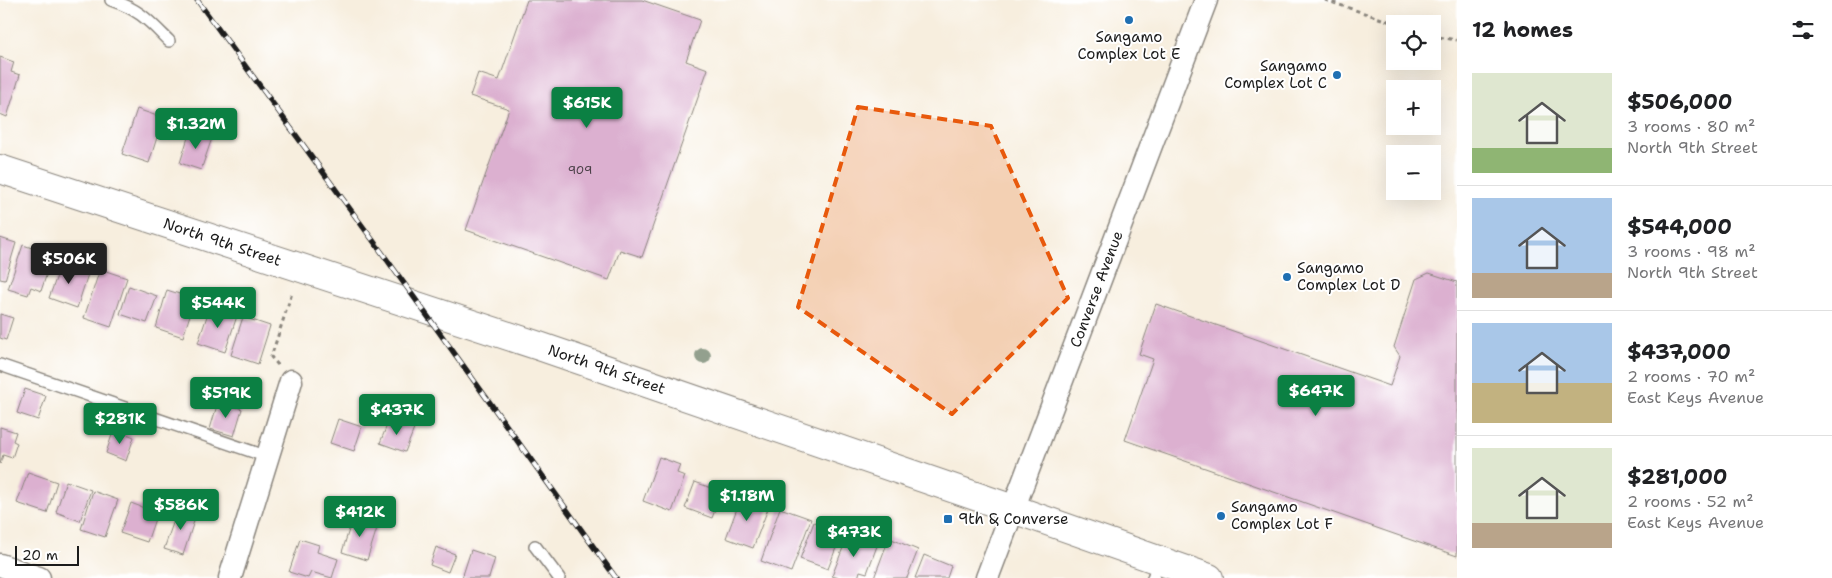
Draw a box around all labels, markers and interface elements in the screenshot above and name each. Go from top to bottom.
marker: Sangamo Complex Lot E [1123,14,1135,26]
map controls [1386,15,1441,200]
button: locate [1386,15,1441,70]
text: 12 homes [1472,16,1573,44]
icon: filters [1789,16,1817,44]
place label: Sangamo Complex Lot E [1078,27,1180,64]
place label: Sangamo Complex Lot C [1224,56,1327,93]
marker: Sangamo Complex Lot C [1331,69,1343,81]
button: + [1386,80,1441,135]
pin: $615K [552,86,622,129]
text: $506,000 [1627,88,1733,116]
text: $615K [562,92,612,113]
icon: home [1512,93,1572,153]
pin: $1.32M [155,108,237,150]
text: $1.32M [166,113,226,134]
text: 3 rooms · 80 m² [1627,116,1755,137]
text: North 9th Street [1627,137,1758,158]
button: − [1386,145,1441,200]
house number: 909 [568,162,592,178]
street label: North 9th Street [161,213,284,271]
text: $544,000 [1627,213,1732,241]
icon: home [1512,218,1572,278]
street label: Converse Avenue [1065,228,1128,350]
text: 3 rooms · 98 m² [1627,241,1756,262]
pin: $506K [34,242,104,285]
text: $506K [42,248,96,269]
place label: Sangamo Complex Lot D [1297,258,1401,295]
text: North 9th Street [1627,262,1758,283]
marker: Sangamo Complex Lot D [1281,271,1293,283]
pin: $544K [183,286,253,329]
text: $544K [191,292,245,313]
text: $437,000 [1627,338,1731,366]
street label: North 9th Street [545,340,668,399]
icon: home [1512,343,1572,403]
text: 2 rooms · 70 m² [1627,366,1755,387]
pin: $647K [1281,374,1351,417]
pin: $519K [191,376,261,419]
text: $647K [1289,380,1343,401]
text: $519K [201,382,251,403]
text: East Keys Avenue [1627,387,1764,408]
pin: $437K [362,394,432,436]
text: $437K [370,399,424,420]
pin: $281K [85,402,155,445]
text: $281K [95,408,145,429]
text: $281,000 [1627,463,1728,491]
icon: home [1512,468,1572,528]
pin: $1.18M [706,480,788,522]
text: $1.18M [720,485,774,506]
pin: $586K [146,488,216,531]
text: 2 rooms · 52 m² [1627,491,1754,512]
text: $586K [154,494,208,515]
pin: $412K [325,496,395,538]
place label: Sangamo Complex Lot F [1231,497,1333,534]
text: $412K [335,501,385,522]
place label: 9th & Converse [958,509,1069,529]
marker: Sangamo Complex Lot F [1215,510,1227,522]
text: East Keys Avenue [1627,512,1764,533]
marker: 9th & Converse [942,513,954,525]
pin: $473K [819,516,889,558]
text: $473K [827,521,881,542]
scale bar [15,543,79,566]
text: 20 m [22,546,58,564]

